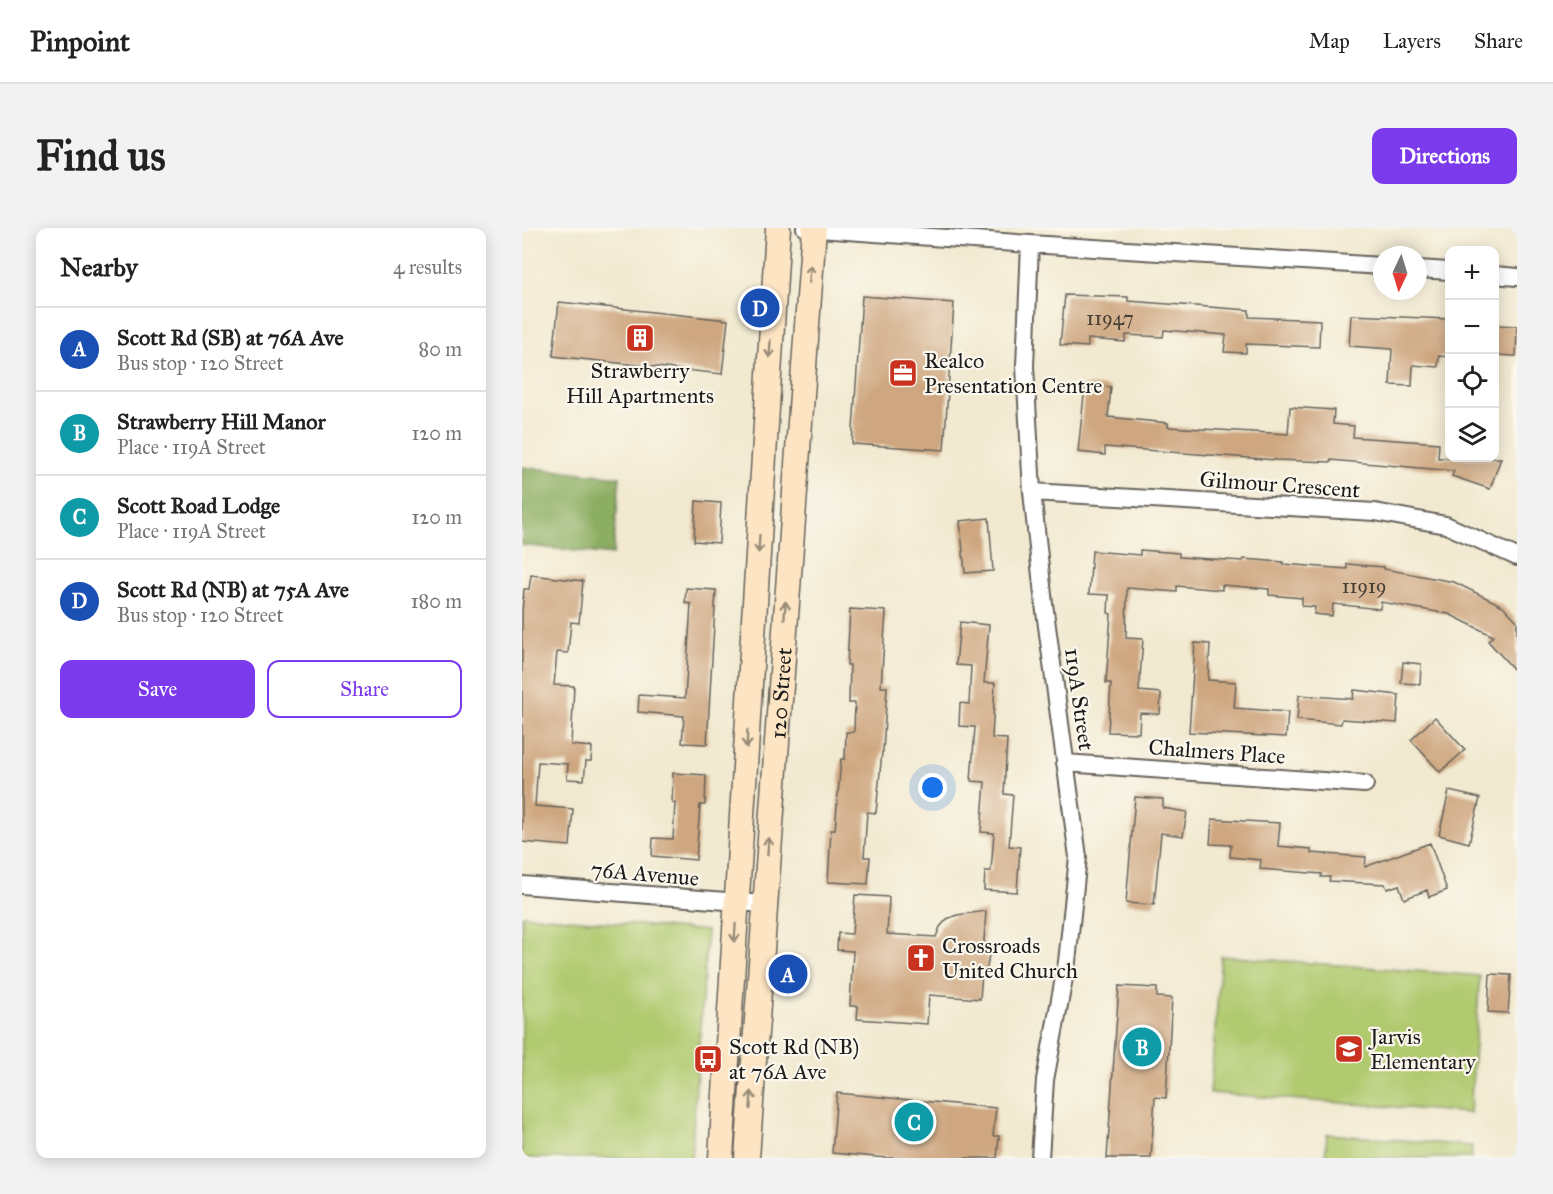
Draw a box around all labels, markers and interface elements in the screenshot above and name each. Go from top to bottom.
text: Pinpoint [30,24,130,59]
text: Map [1309,28,1350,54]
text: Layers [1383,28,1441,54]
text: Share [1474,28,1523,54]
button: Directions [1372,128,1517,184]
text: Find us [36,130,166,182]
north arrow [1373,246,1427,300]
map controls [1445,246,1499,462]
button: + [1445,246,1499,300]
text: Nearby [60,251,138,283]
text: 4 results [393,255,462,279]
one-way arrow [805,265,816,285]
pin: D [740,286,780,331]
button: − [1445,300,1499,354]
house number: 11947 [1086,306,1134,330]
building icon: Strawberry Hill Apartments [624,322,656,354]
text: Scott Rd (SB) at 76A Ave [117,324,344,351]
text: A [73,337,86,361]
text: 80 m [419,337,462,361]
one-way arrow [765,339,776,359]
place label: Realco Presentation Centre [924,347,1102,399]
text: Bus stop · 120 Street [117,351,283,375]
button: locate [1445,354,1499,408]
place label: Strawberry Hill Apartments [566,357,714,409]
office icon: Realco Presentation Centre [887,357,919,389]
text: Strawberry Hill Manor [117,408,326,435]
button: layers [1445,408,1499,462]
text: B [73,421,86,445]
text: 120 m [411,421,462,445]
text: Place · 119A Street [117,435,266,459]
street label: Gilmour Crescent [1199,465,1361,504]
text: Scott Road Lodge [117,492,280,519]
text: C [73,505,86,529]
text: 120 m [411,505,462,529]
text: Place · 119A Street [117,519,266,543]
one-way arrow [753,533,764,553]
house number: 11919 [1342,574,1386,598]
text: Scott Rd (NB) at 75A Ave [117,576,349,603]
text: D [72,589,87,613]
text: 180 m [411,589,462,613]
one-way arrow [780,600,791,620]
text: Bus stop · 120 Street [117,603,283,627]
street label: 120 Street [764,646,798,740]
street label: 119A Street [1059,646,1100,752]
button: Save [60,660,255,718]
button: Share [267,660,462,718]
one-way arrow [741,728,752,748]
street label: Chalmers Place [1148,733,1286,770]
your location [918,773,947,802]
one-way arrow [763,837,774,857]
street label: 76A Avenue [590,855,700,892]
one-way arrow [730,923,741,943]
place label: Crossroads United Church [942,932,1078,984]
church icon: Crossroads United Church [905,942,937,974]
pin: A [768,952,808,996]
place label: Jarvis Elementary [1368,1023,1477,1075]
pin: B [1122,1024,1162,1070]
place label: Scott Rd (NB) at 76A Ave [729,1033,859,1085]
school or university icon: Jarvis Elementary [1333,1033,1365,1065]
bus stop icon: Scott Rd (NB) at 76A Ave [692,1043,724,1075]
one-way arrow [746,1090,757,1110]
pin: C [894,1100,934,1144]

